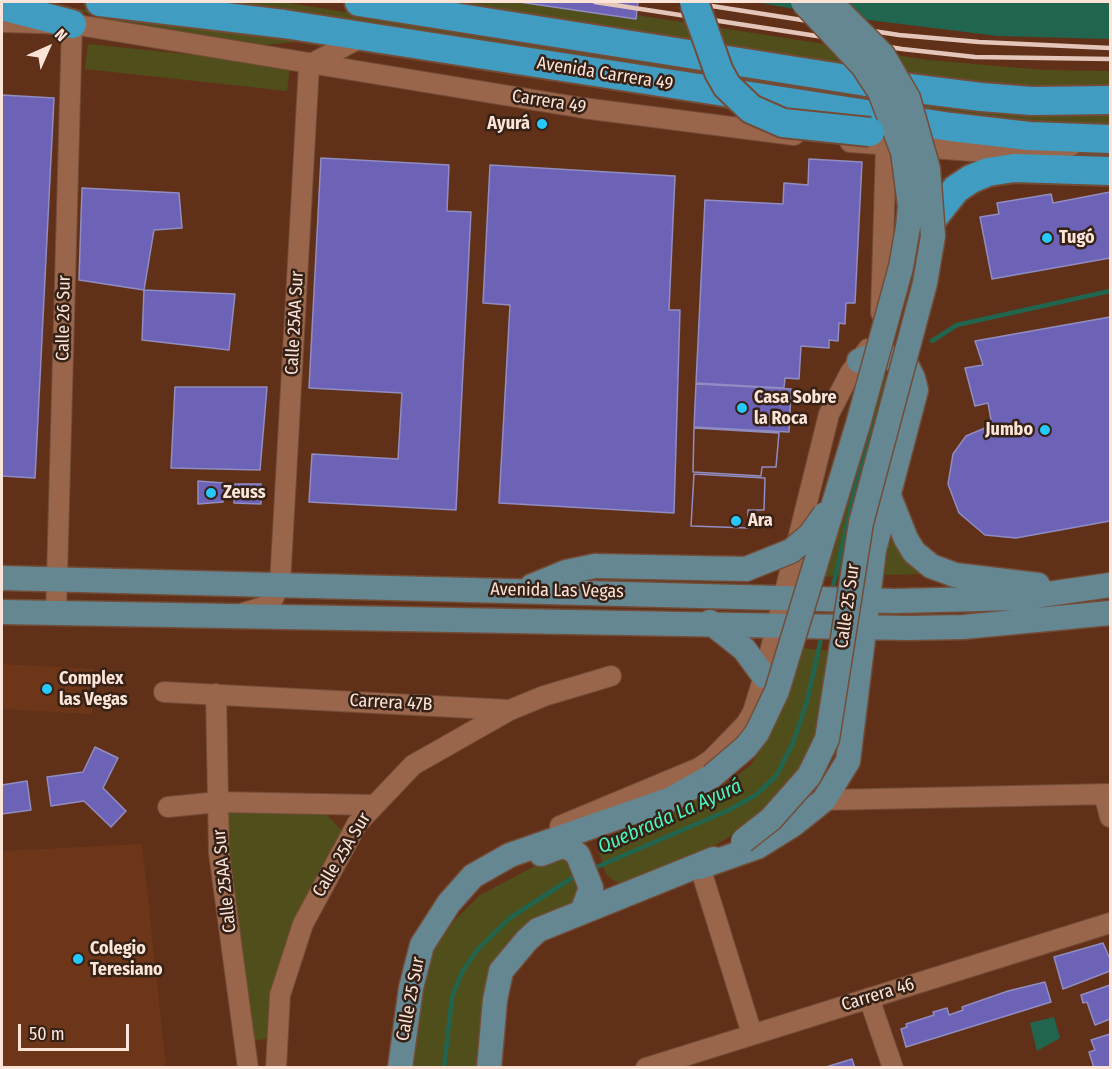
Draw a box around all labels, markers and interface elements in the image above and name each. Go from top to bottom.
north arrow [18,18,78,78]
text: N [51,25,71,45]
street label: Avenida Carrera 49 [535,53,675,95]
street label: Carrera 49 [510,85,588,119]
place label: Ayurá [487,113,530,135]
marker: Ayurá [535,117,549,131]
place label: Tugó [1059,227,1095,249]
marker: Tugó [1040,231,1054,245]
street label: Calle 25AA Sur [281,270,309,376]
street label: Calle 26 Sur [52,275,76,361]
place label: Casa Sobre la Roca [754,387,837,430]
marker: Casa Sobre la Roca [735,401,749,415]
place label: Jumbo [985,419,1033,441]
marker: Jumbo [1038,423,1052,437]
place label: Zeuss [223,482,266,504]
marker: Zeuss [204,486,218,500]
place label: Ara [748,510,773,532]
marker: Ara [729,514,743,528]
street label: Calle 25 Sur [831,562,865,650]
street label: Avenida Las Vegas [490,579,624,603]
place label: Complex las Vegas [59,668,128,710]
marker: Complex las Vegas [40,682,54,696]
street label: Carrera 47B [349,690,433,716]
water label: Quebrada La Ayurá [594,775,746,859]
street label: Calle 25A Sur [308,809,376,901]
street label: Calle 25AA Sur [209,828,241,934]
place label: Colegio Teresiano [90,938,163,980]
marker: Colegio Teresiano [71,952,85,966]
street label: Calle 25 Sur [392,955,430,1043]
street label: Carrera 46 [839,974,917,1016]
scale bar [21,1012,132,1050]
text: 50 m [29,1023,65,1045]

